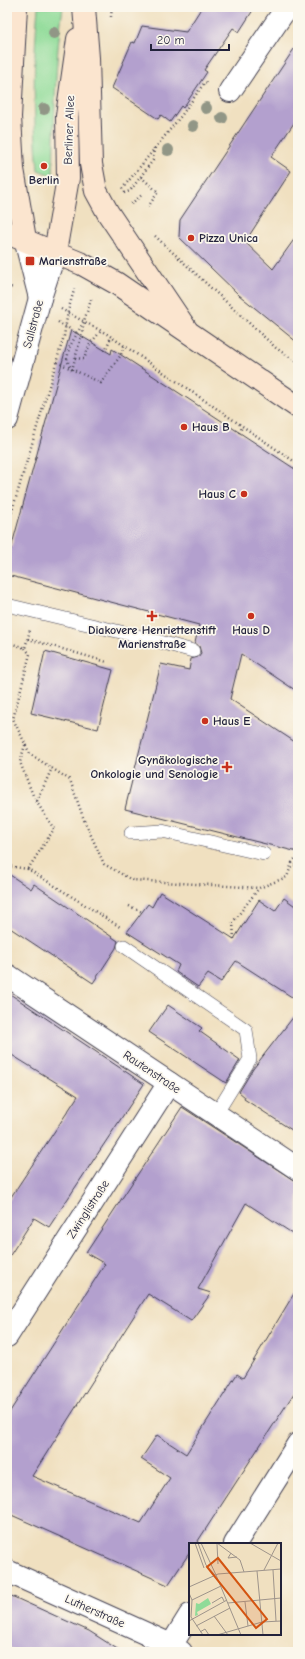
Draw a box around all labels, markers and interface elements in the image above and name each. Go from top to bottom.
scale bar [151,26,229,52]
text: 20 m [157,33,185,47]
street label: Berliner Allee [61,95,77,165]
marker: Berlin [39,161,49,171]
place label: Berlin [29,173,59,187]
place label: Pizza Unica [199,231,258,245]
marker: Pizza Unica [186,233,196,243]
place label: Marienstraße [39,254,107,268]
marker: Marienstraße [24,255,36,267]
street label: Sallstraße [20,298,46,350]
place label: Haus B [192,420,230,434]
marker: Haus B [179,422,189,432]
place label: Haus C [199,487,236,501]
marker: Haus C [239,489,249,499]
marker: Diakovere Henriettenstift Marienstraße [146,610,158,622]
marker: Haus D [246,611,256,621]
place label: Diakovere Henriettenstift Marienstraße [88,623,217,651]
place label: Haus D [232,623,270,637]
place label: Haus E [213,714,250,728]
marker: Haus E [200,716,210,726]
place label: Gynäkologische Onkologie und Senologie [90,753,218,781]
marker: Gynäkologische Onkologie und Senologie [221,761,233,773]
street label: Rautenstraße [121,1048,183,1096]
street label: Zwinglistraße [64,1177,112,1241]
inset map [189,1543,281,1635]
street label: Lutherstraße [63,1592,127,1630]

